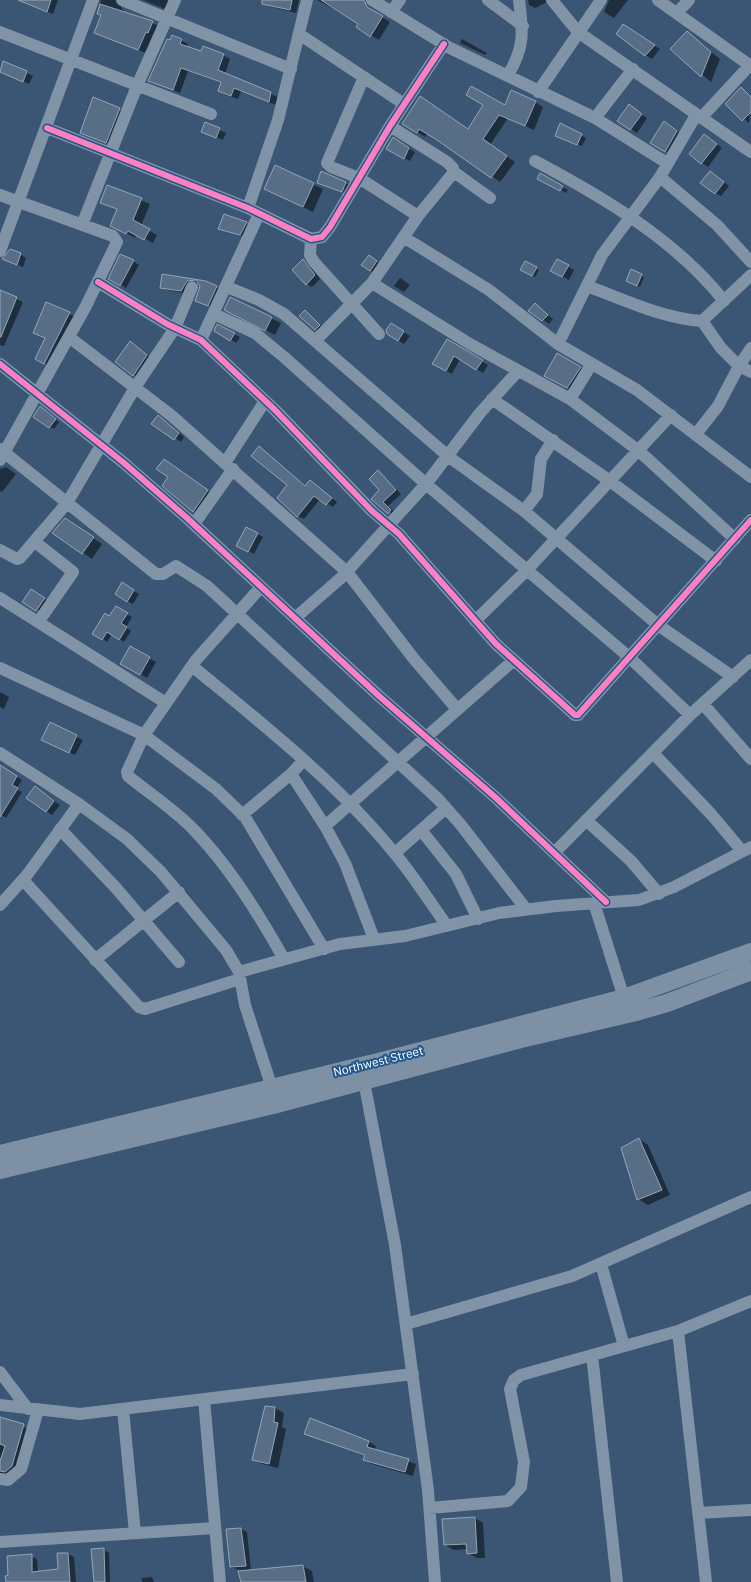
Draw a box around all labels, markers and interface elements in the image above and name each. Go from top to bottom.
street label: Northwest Street [332,1043,424,1079]

